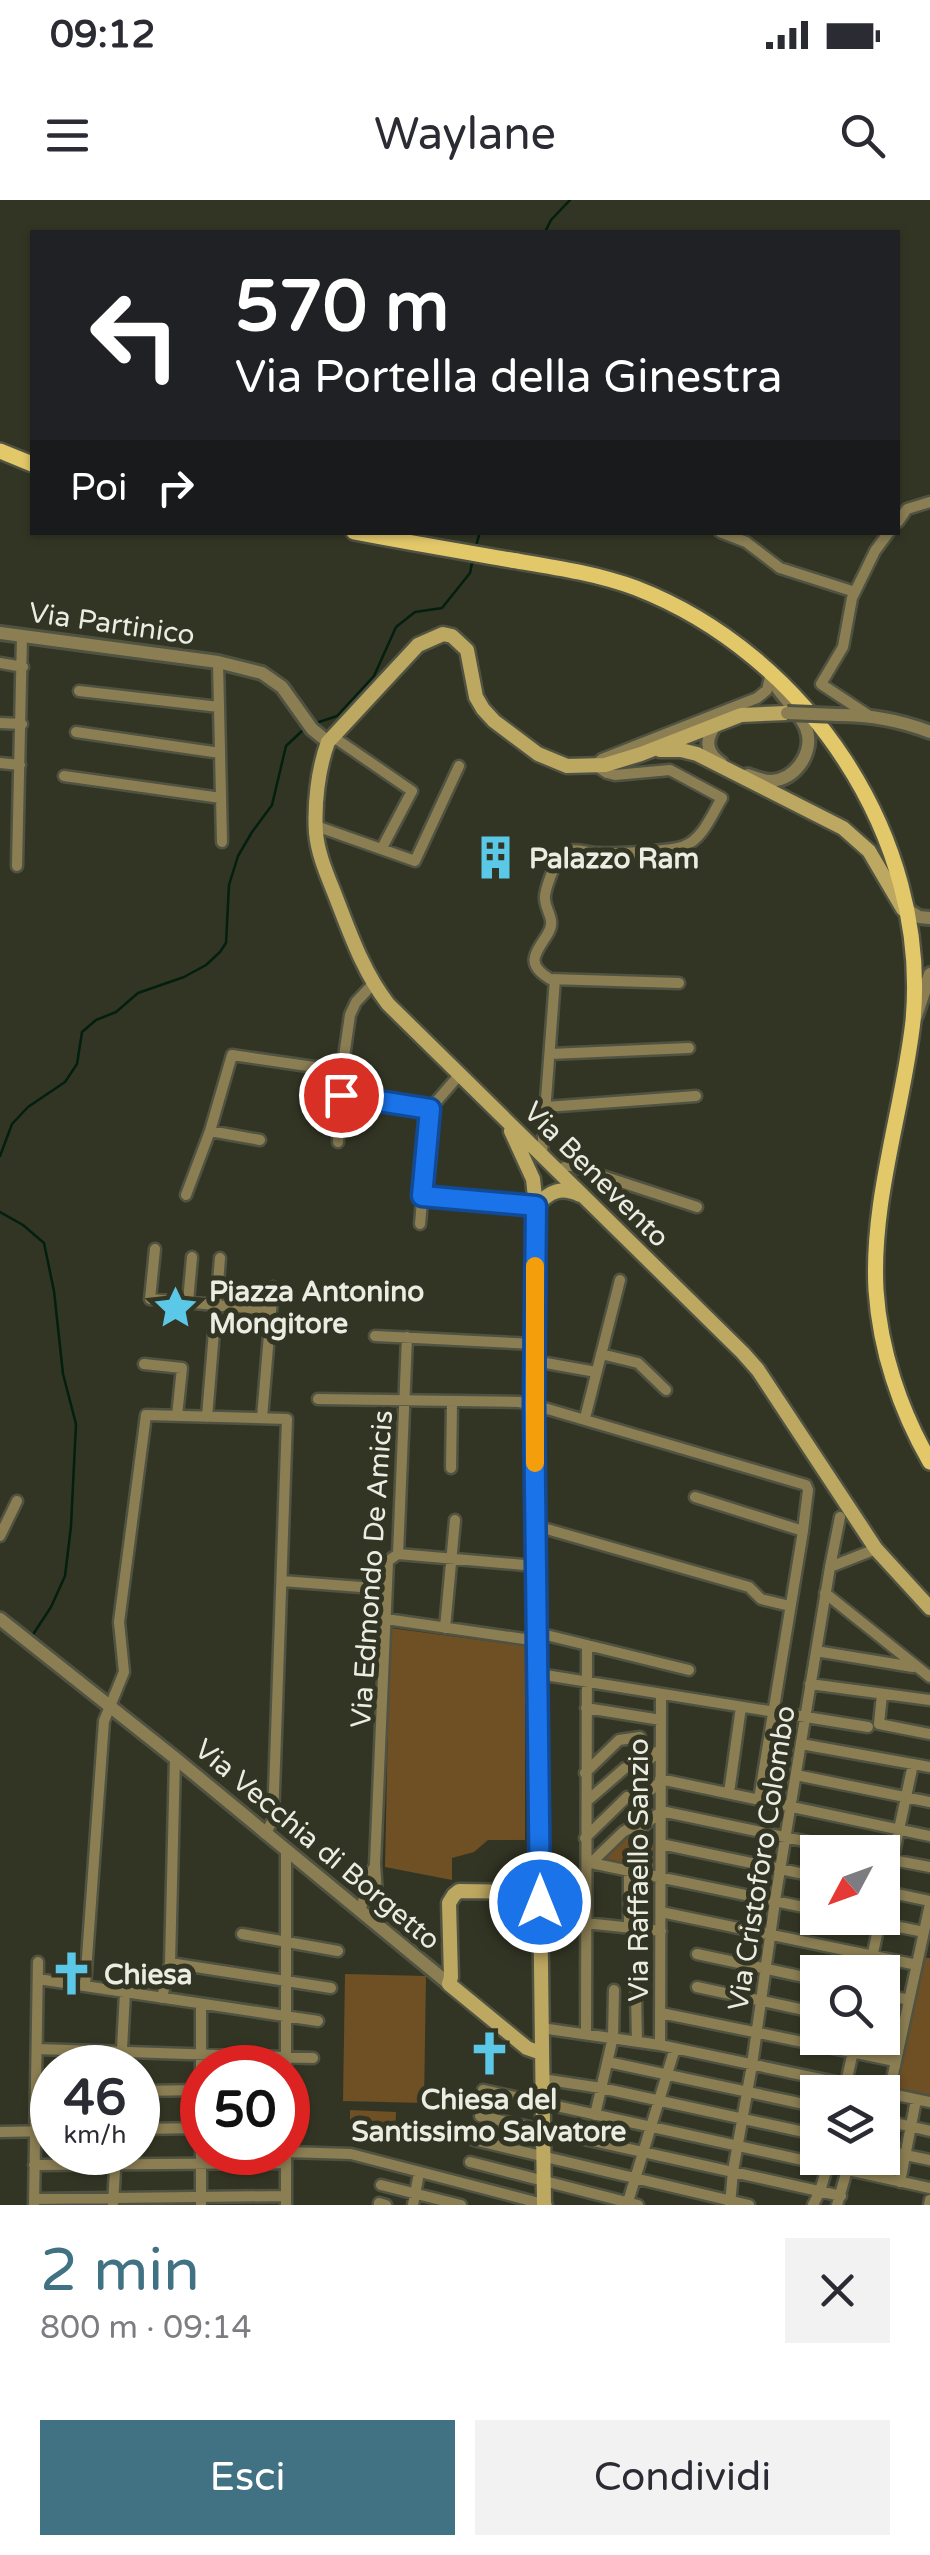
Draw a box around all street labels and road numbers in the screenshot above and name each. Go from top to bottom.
street label: Via Partinico [27,596,197,652]
street label: Via Benevento [516,1095,676,1255]
street label: Via Edmondo De Amicis [344,1409,400,1729]
street label: Via Cristoforo Colombo [721,1703,803,2013]
street label: Via Vecchia di Borgetto [188,1732,447,1957]
street label: Via Raffaello Sanzio [622,1738,656,2002]

